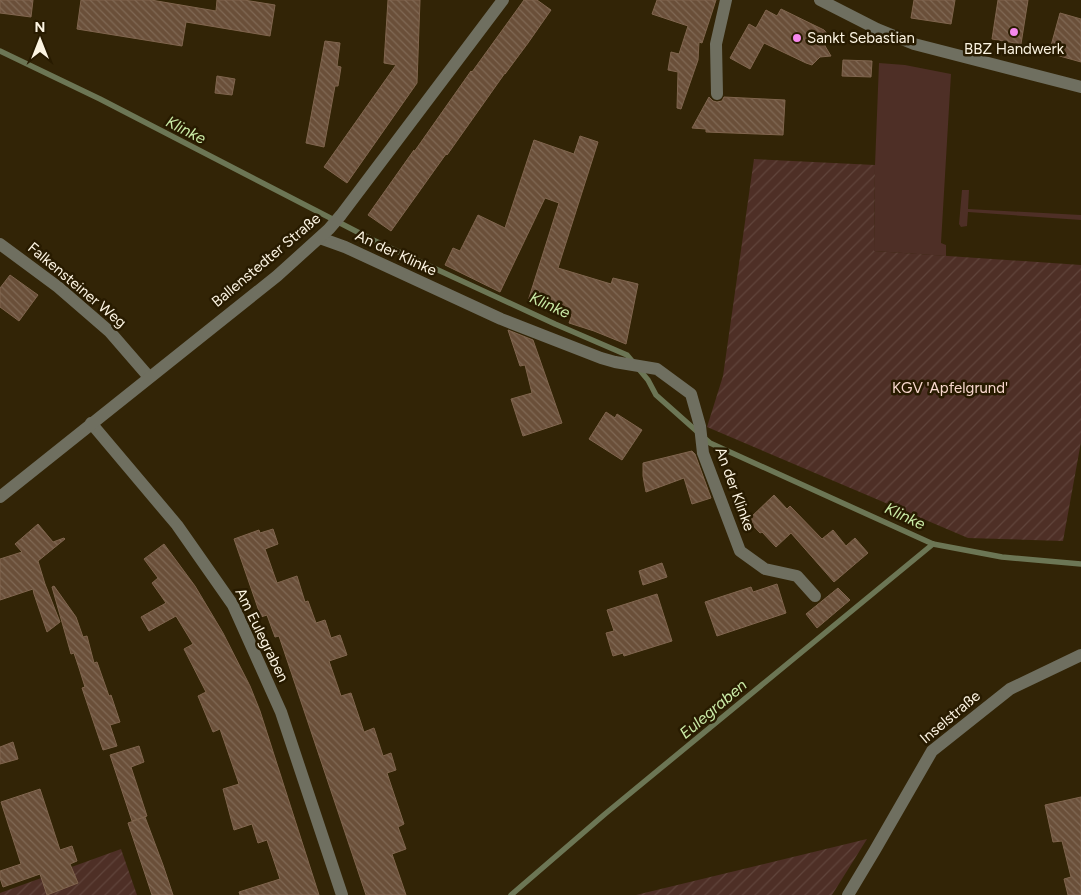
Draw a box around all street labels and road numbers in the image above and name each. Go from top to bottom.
street label: Ballenstedter Straße [208,209,324,311]
street label: An der Klinke [353,226,439,280]
street label: Falkensteiner Weg [24,239,130,331]
street label: An der Klinke [712,445,758,533]
street label: Am Eulegraben [231,585,293,685]
street label: Inselstraße [916,687,984,747]

